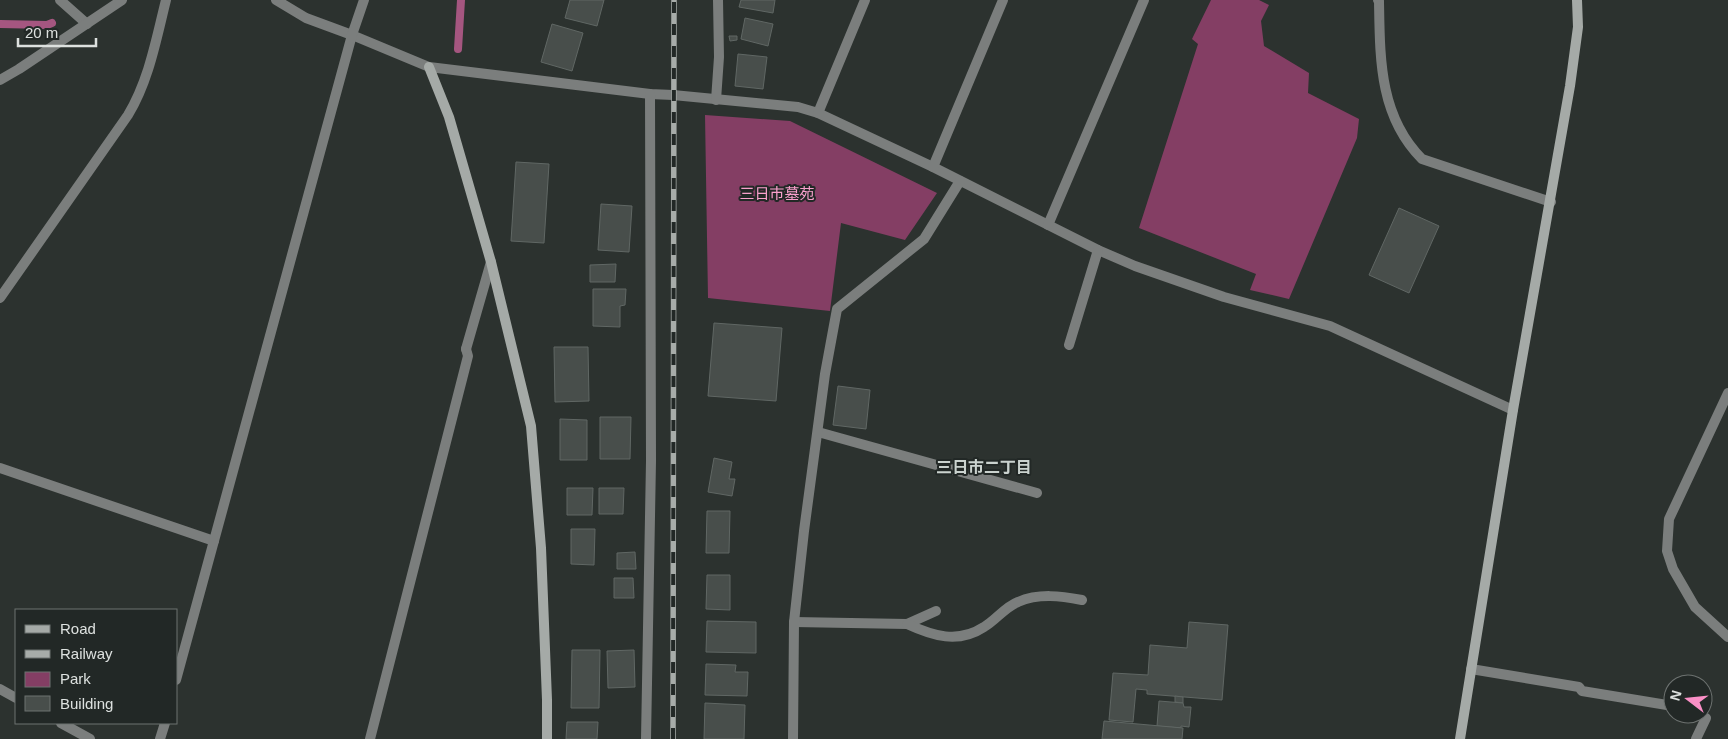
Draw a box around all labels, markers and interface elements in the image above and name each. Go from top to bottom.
scale bar [18,15,95,47]
text: 20 m [25,24,58,41]
park label: 三日市墓苑 [739,185,815,202]
district label: 三日市二丁目 [936,459,1032,476]
legend [15,609,178,724]
text: Road [60,620,96,637]
text: Railway [60,645,113,662]
text: Park [60,670,91,687]
north arrow [1663,674,1713,724]
text: N [1666,688,1685,702]
text: Building [60,695,113,712]

